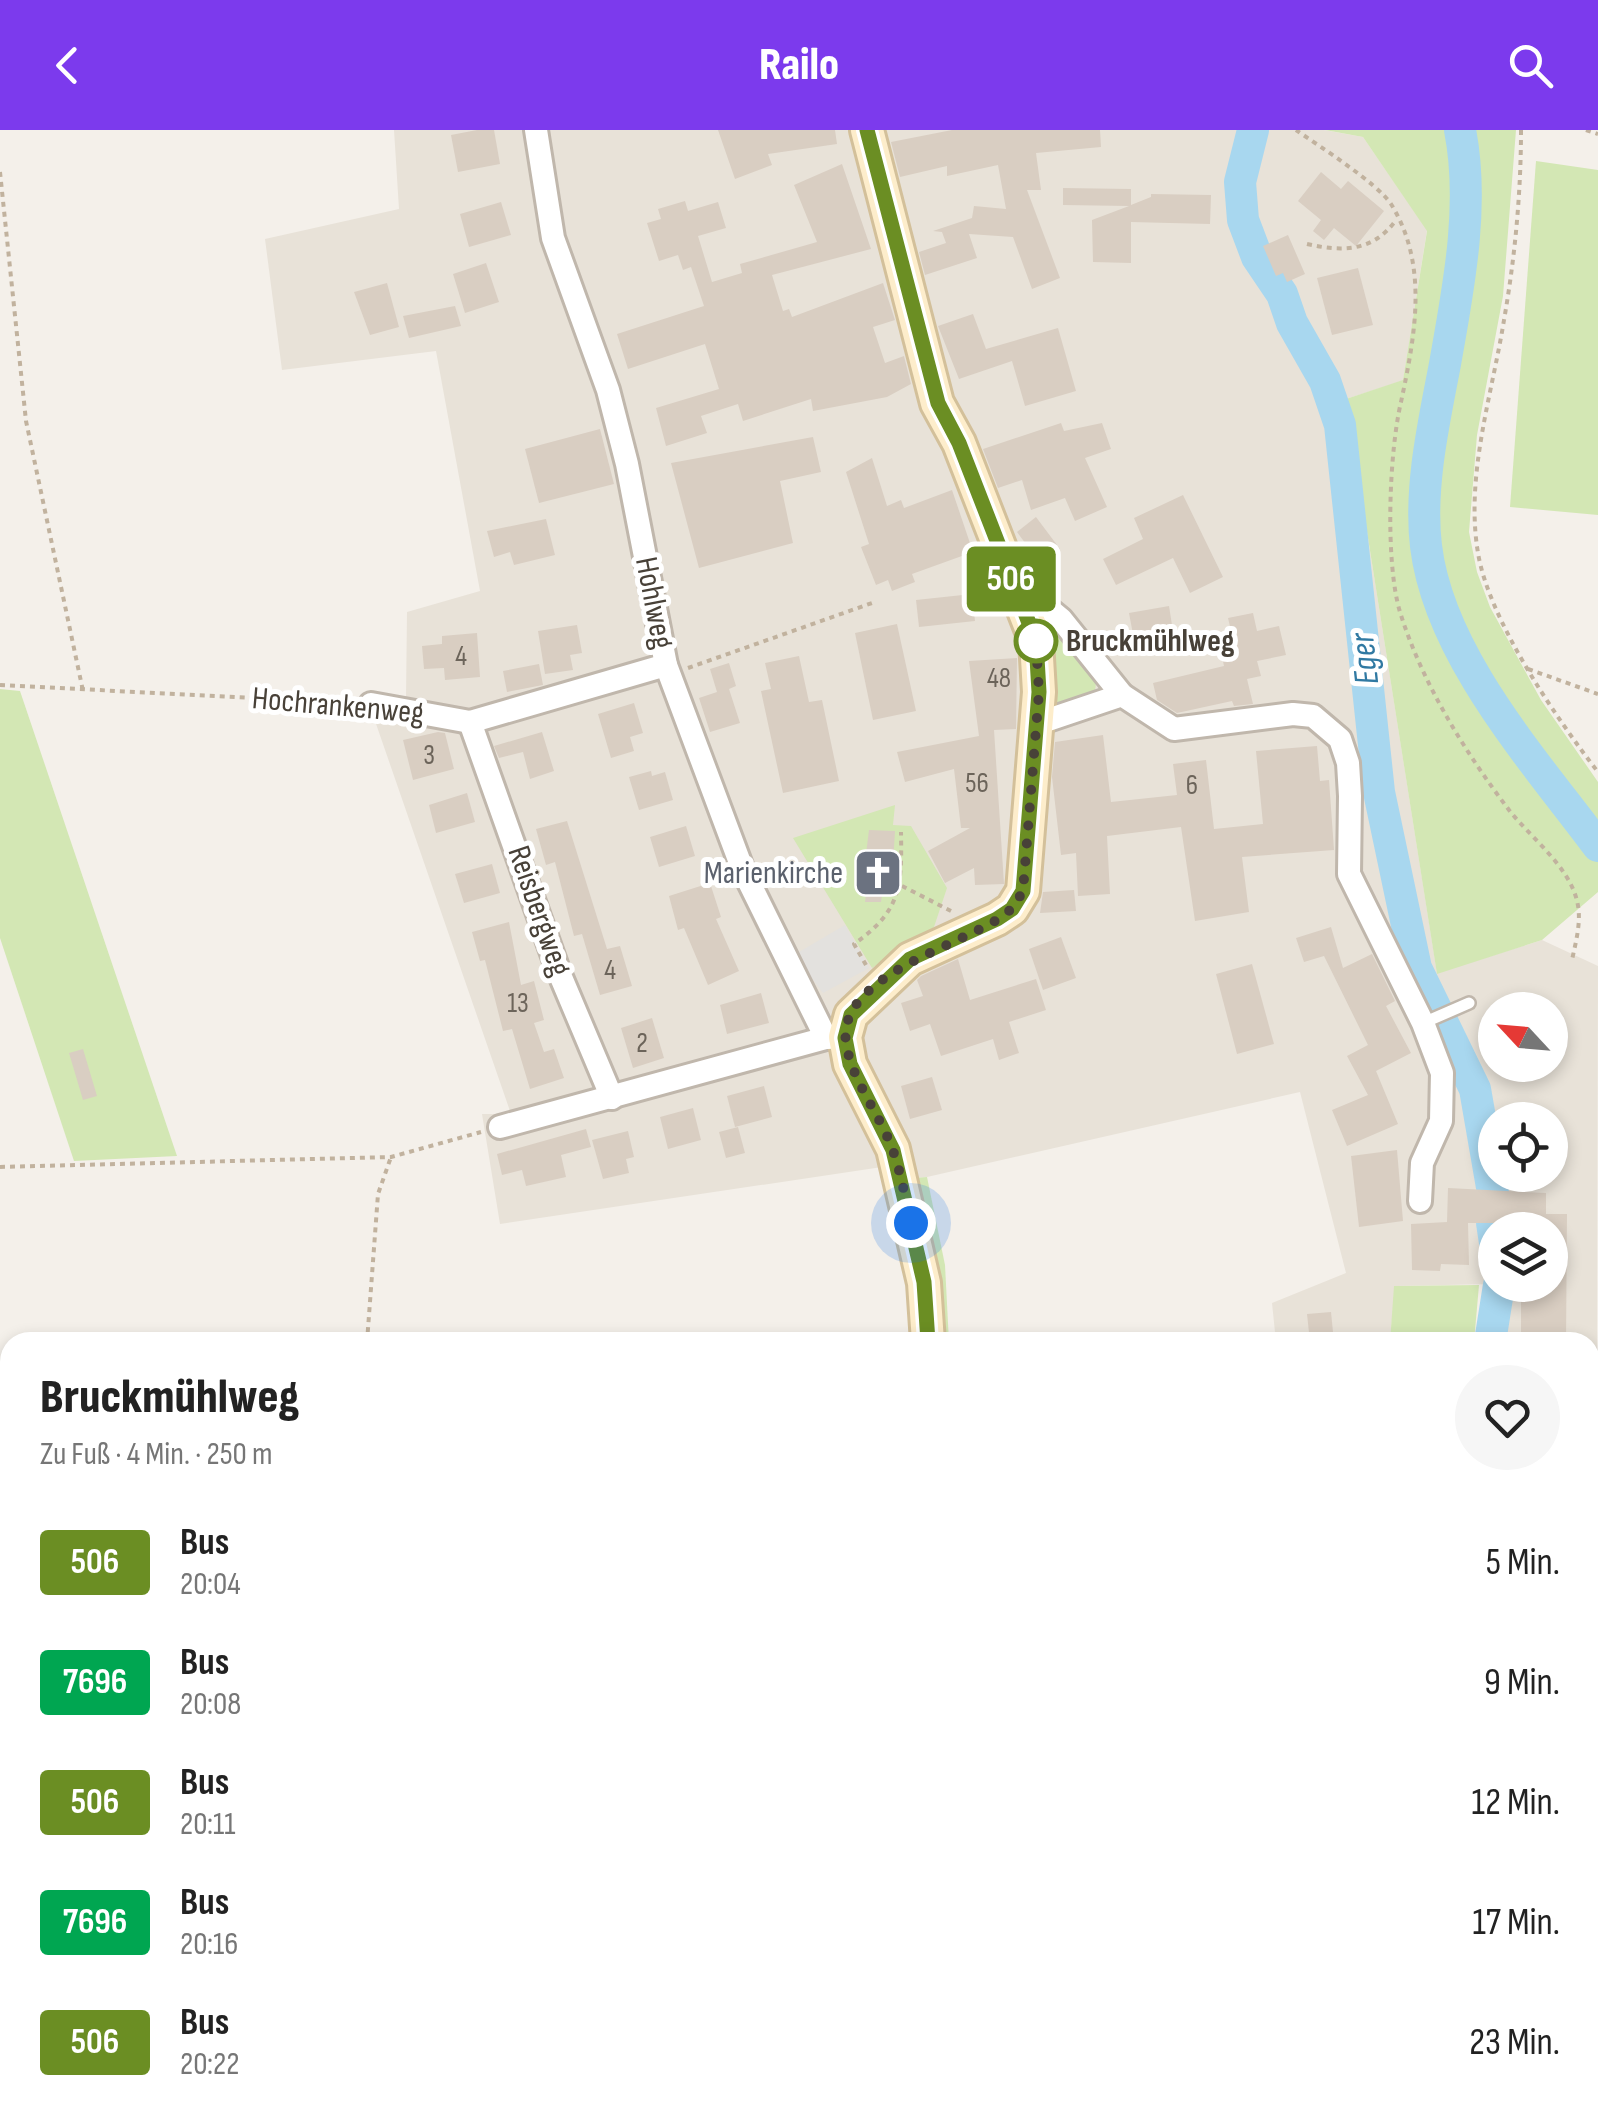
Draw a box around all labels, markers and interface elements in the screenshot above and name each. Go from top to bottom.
icon: back [40,38,95,93]
text: Railo [759,38,839,93]
icon: search [1503,38,1558,93]
line badge: 506 [954,546,1068,612]
street label: Hohlweg [626,554,682,652]
text: 506 [987,558,1035,601]
marker: Bruckmühlweg [1015,620,1057,662]
place label: Bruckmühlweg [1066,622,1234,661]
water label: Eger [1341,630,1389,687]
house number: 4 [455,640,467,673]
house number: 48 [987,662,1011,695]
street label: Hochrankenweg [250,679,426,733]
house number: 3 [423,739,435,772]
house number: 56 [965,767,989,800]
house number: 6 [1186,769,1198,802]
street label: Reisbergweg [499,841,579,981]
church icon: Marienkirche [852,847,904,899]
place label: Marienkirche [704,854,843,893]
house number: 4 [604,954,616,987]
house number: 13 [507,987,529,1020]
north arrow [1478,992,1568,1082]
map controls [1478,992,1568,1302]
house number: 2 [636,1027,648,1060]
button: locate [1478,1102,1568,1192]
your location [886,1198,936,1248]
button: layers [1478,1212,1568,1302]
button: heart [1455,1365,1560,1470]
text: Bruckmühlweg [40,1369,299,1426]
text: Zu Fuß · 4 Min. · 250 m [40,1435,272,1474]
text: Bus [180,1520,229,1565]
text: 5 Min. [1486,1540,1560,1585]
text: 506 [71,1541,119,1584]
text: 20:04 [180,1565,241,1604]
text: Bus [180,1640,229,1685]
text: 9 Min. [1484,1660,1560,1705]
text: 7696 [63,1661,127,1704]
text: 20:08 [180,1685,241,1724]
text: Bus [180,1760,229,1805]
text: 12 Min. [1471,1780,1560,1825]
text: 506 [71,1781,119,1824]
text: 20:11 [180,1805,236,1844]
text: Bus [180,1880,229,1925]
text: 17 Min. [1472,1900,1560,1945]
text: 7696 [63,1901,127,1944]
text: 20:16 [180,1925,238,1964]
text: Bus [180,2000,229,2045]
text: 23 Min. [1469,2020,1560,2065]
text: 506 [71,2021,119,2064]
text: 20:22 [180,2045,240,2084]

